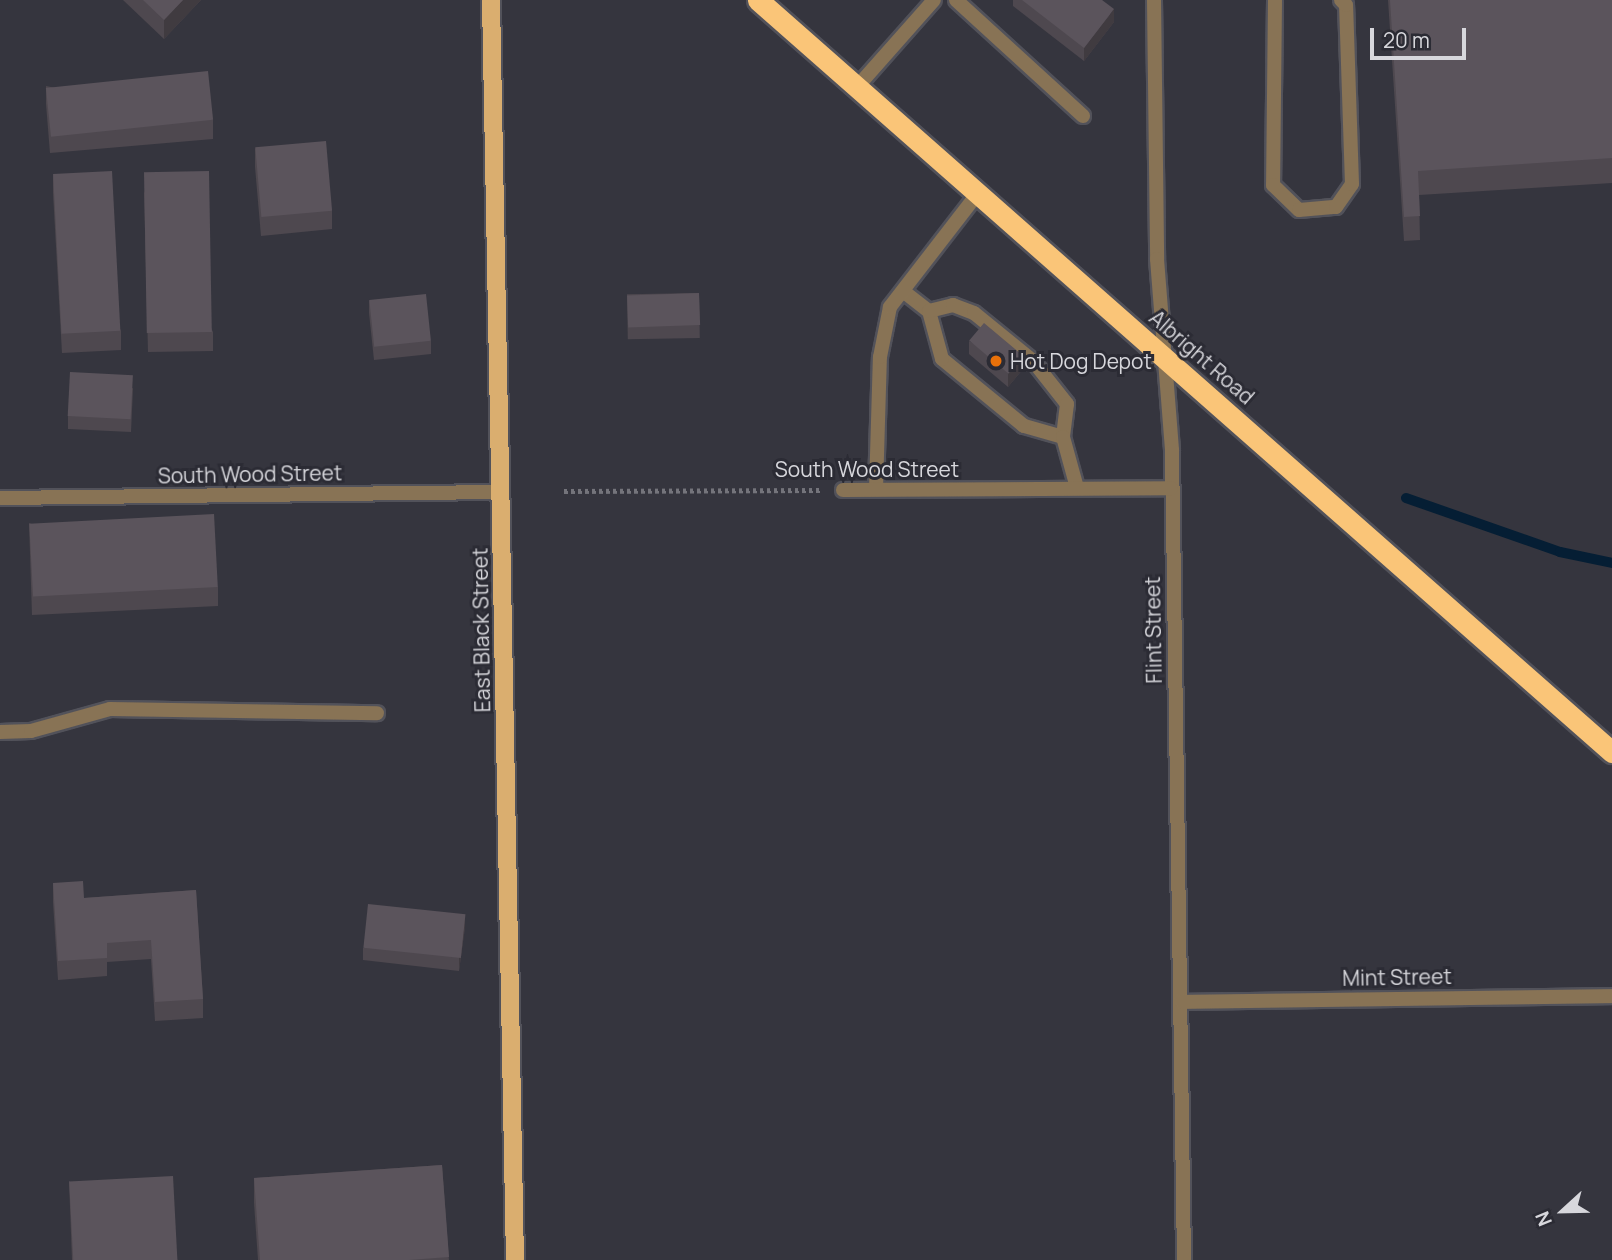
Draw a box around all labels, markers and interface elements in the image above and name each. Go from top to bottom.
scale bar [1374,14,1470,58]
text: 20 m [1383,26,1430,54]
street label: Albright Road [1145,305,1259,409]
place label: Hot Dog Depot [1010,348,1152,374]
marker: Hot Dog Depot [988,353,1004,369]
street label: South Wood Street [775,456,959,482]
street label: South Wood Street [158,460,342,488]
street label: East Black Street [467,547,495,713]
street label: Flint Street [1139,576,1167,684]
street label: Mint Street [1342,963,1452,991]
north arrow [1528,1176,1598,1246]
text: N [1529,1208,1558,1230]

